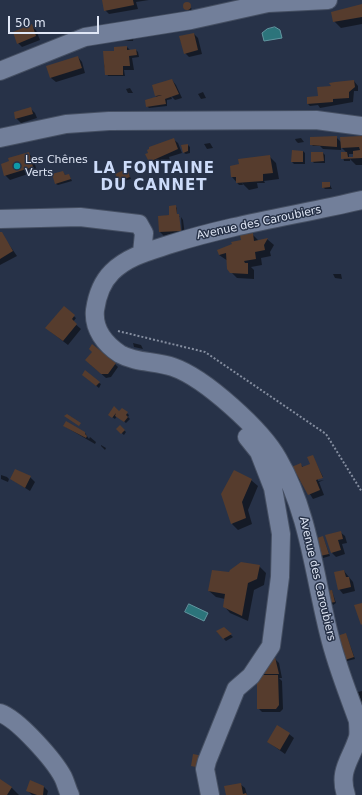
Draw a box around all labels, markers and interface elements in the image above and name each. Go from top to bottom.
scale bar [10,8,101,34]
text: 50 m [15,16,46,30]
place label: Les Chênes Verts [25,153,88,179]
district label: LA FONTAINE DU CANNET [93,160,215,195]
marker: Les Chênes Verts [12,161,22,171]
street label: Avenue des Caroubiers [196,203,322,243]
street label: Avenue des Caroubiers [296,516,338,642]

